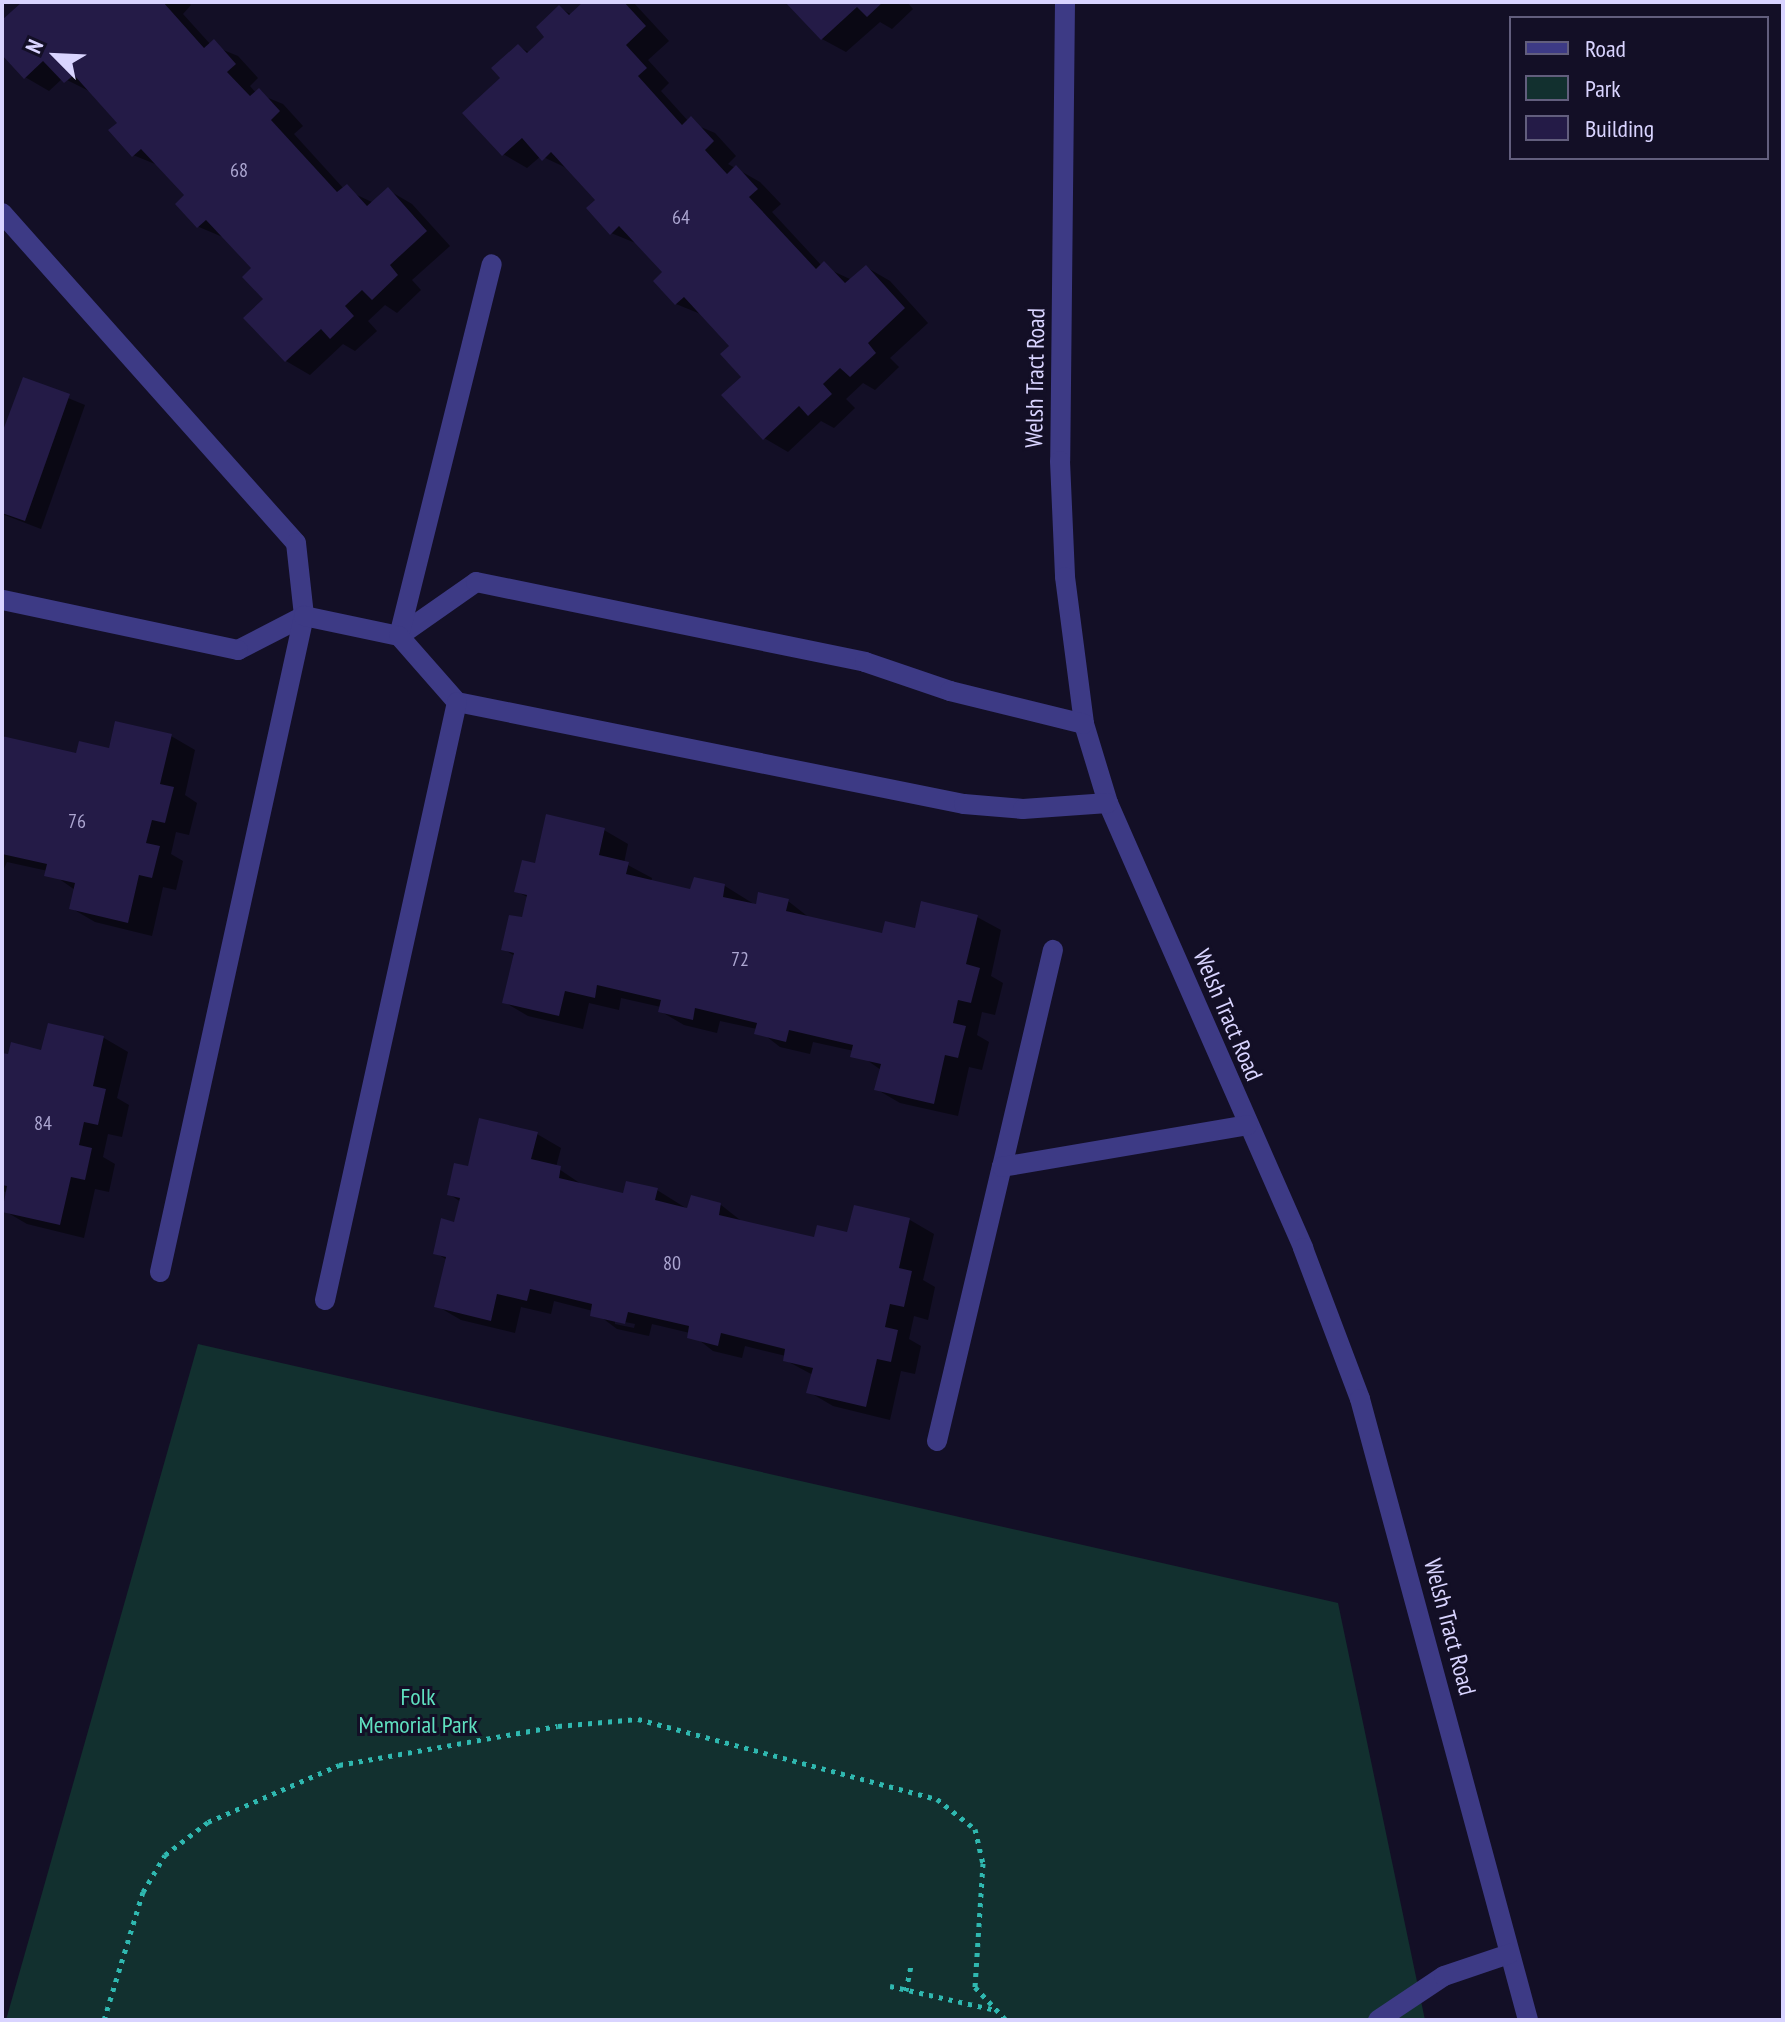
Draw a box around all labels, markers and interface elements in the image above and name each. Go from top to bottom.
north arrow [16,16,96,96]
legend [1509,16,1769,160]
text: Road [1585,33,1626,64]
text: N [19,35,49,57]
text: Park [1585,73,1621,104]
text: Building [1585,113,1654,144]
house number: 68 [230,158,248,182]
house number: 64 [672,205,690,229]
street label: Welsh Tract Road [1019,307,1051,449]
house number: 76 [68,809,86,833]
street label: Welsh Tract Road [1187,945,1269,1085]
house number: 72 [731,947,749,971]
house number: 84 [34,1111,52,1135]
house number: 80 [663,1251,681,1275]
street label: Welsh Tract Road [1418,1555,1482,1699]
park label: Folk Memorial Park [359,1683,477,1739]

